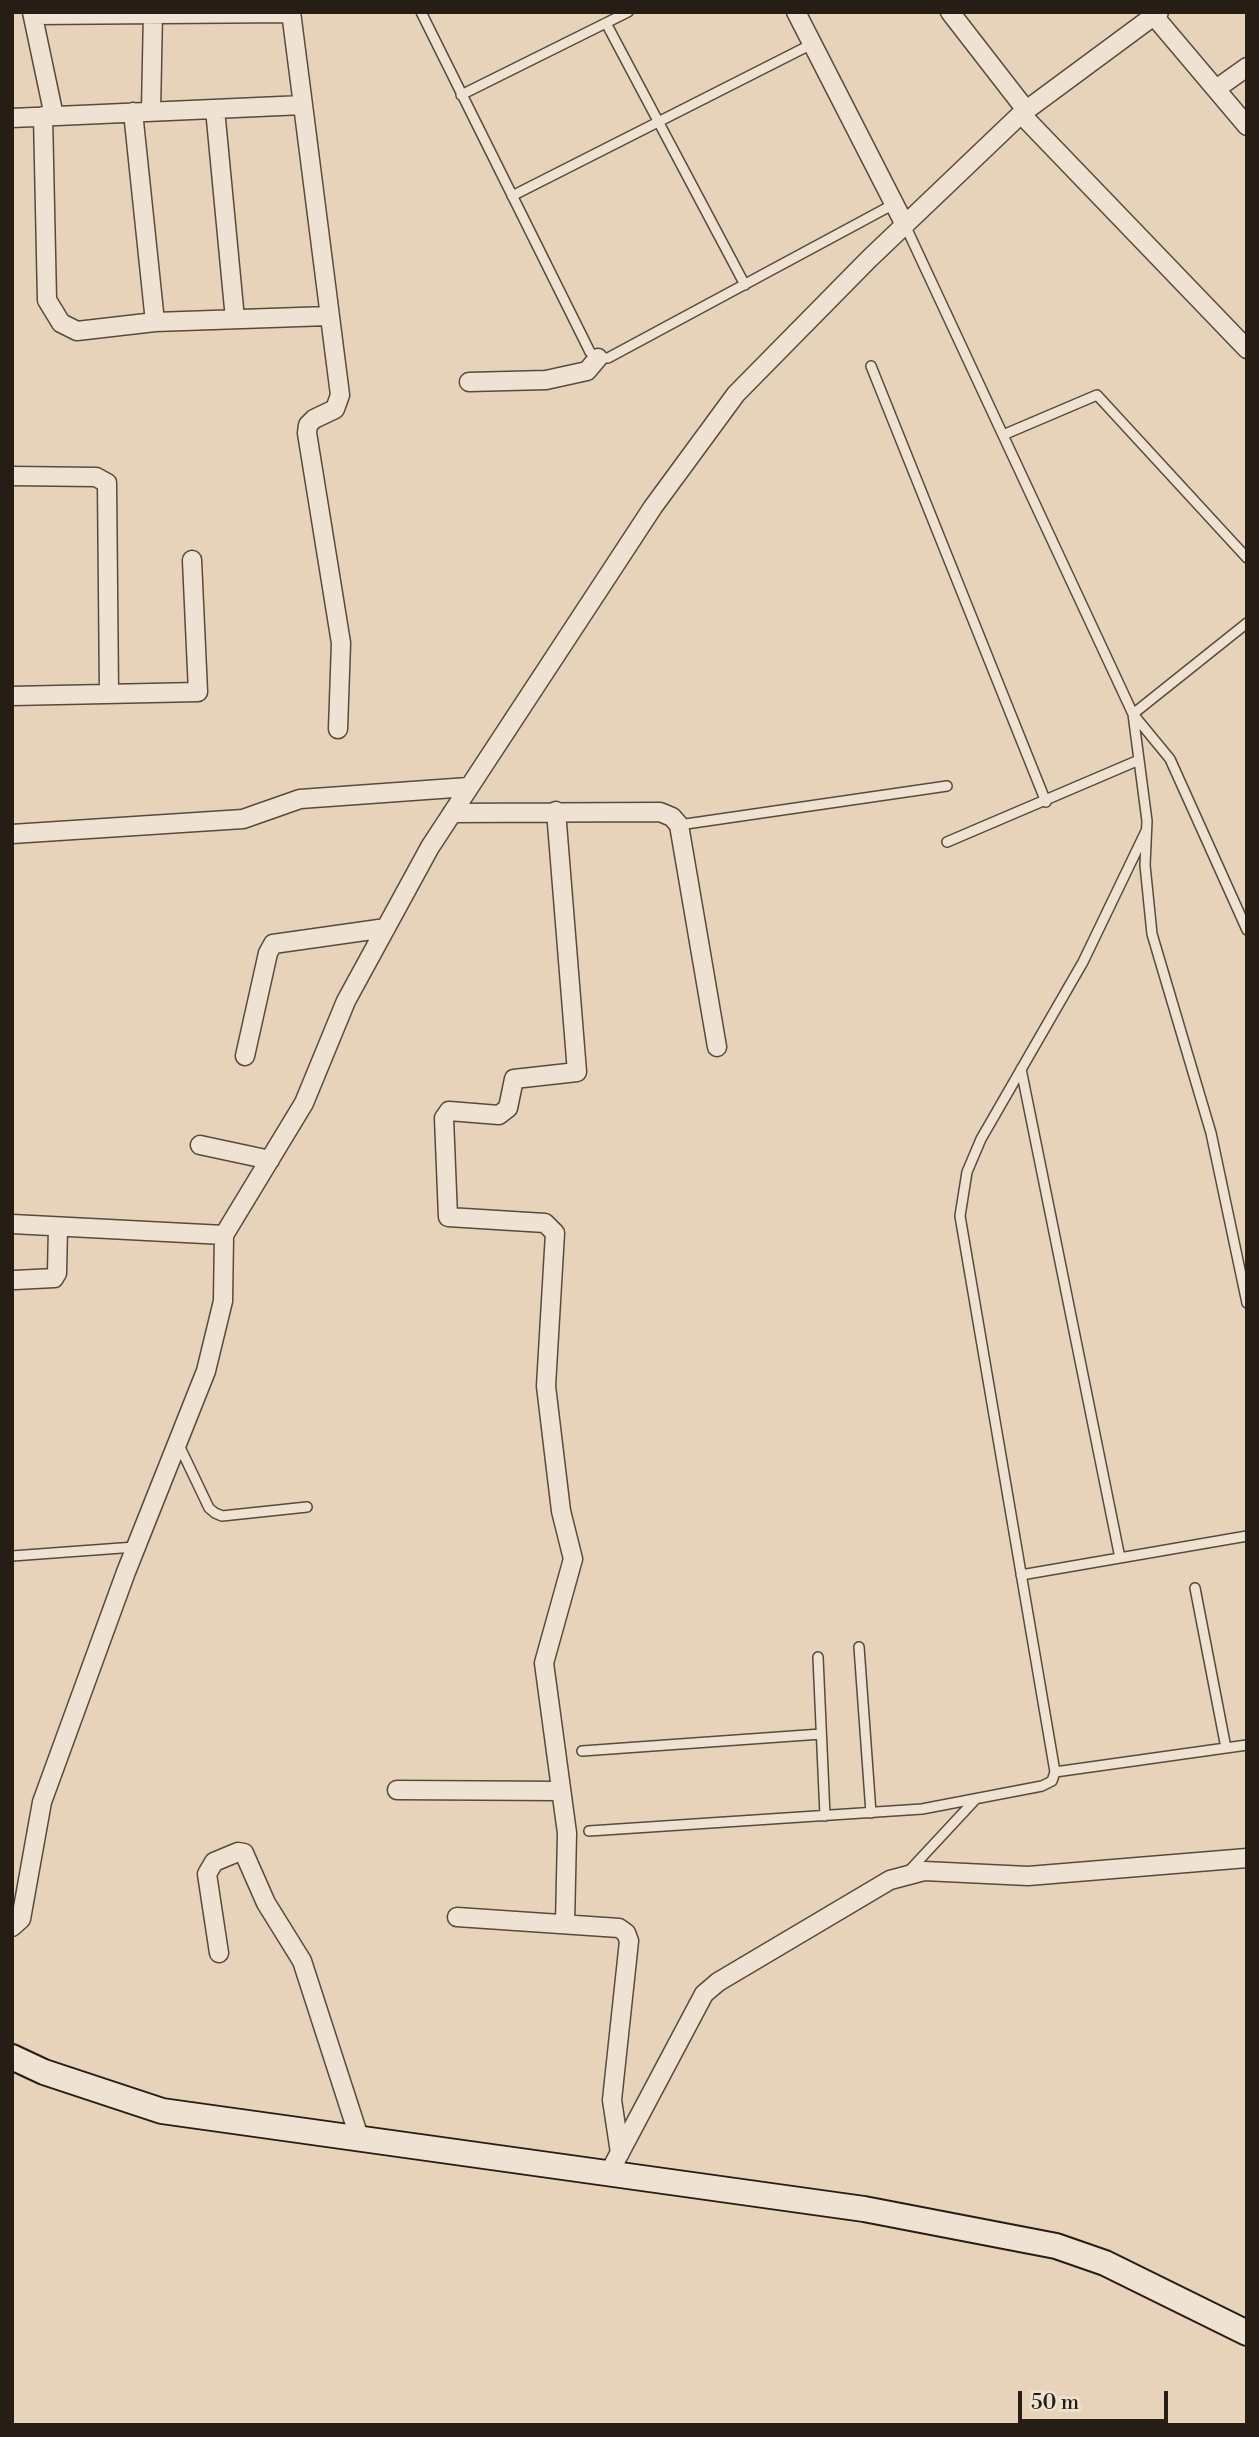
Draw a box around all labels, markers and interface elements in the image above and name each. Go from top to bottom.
scale bar [1021,2378,1172,2422]
text: 50 m [1031,2390,1079,2416]

